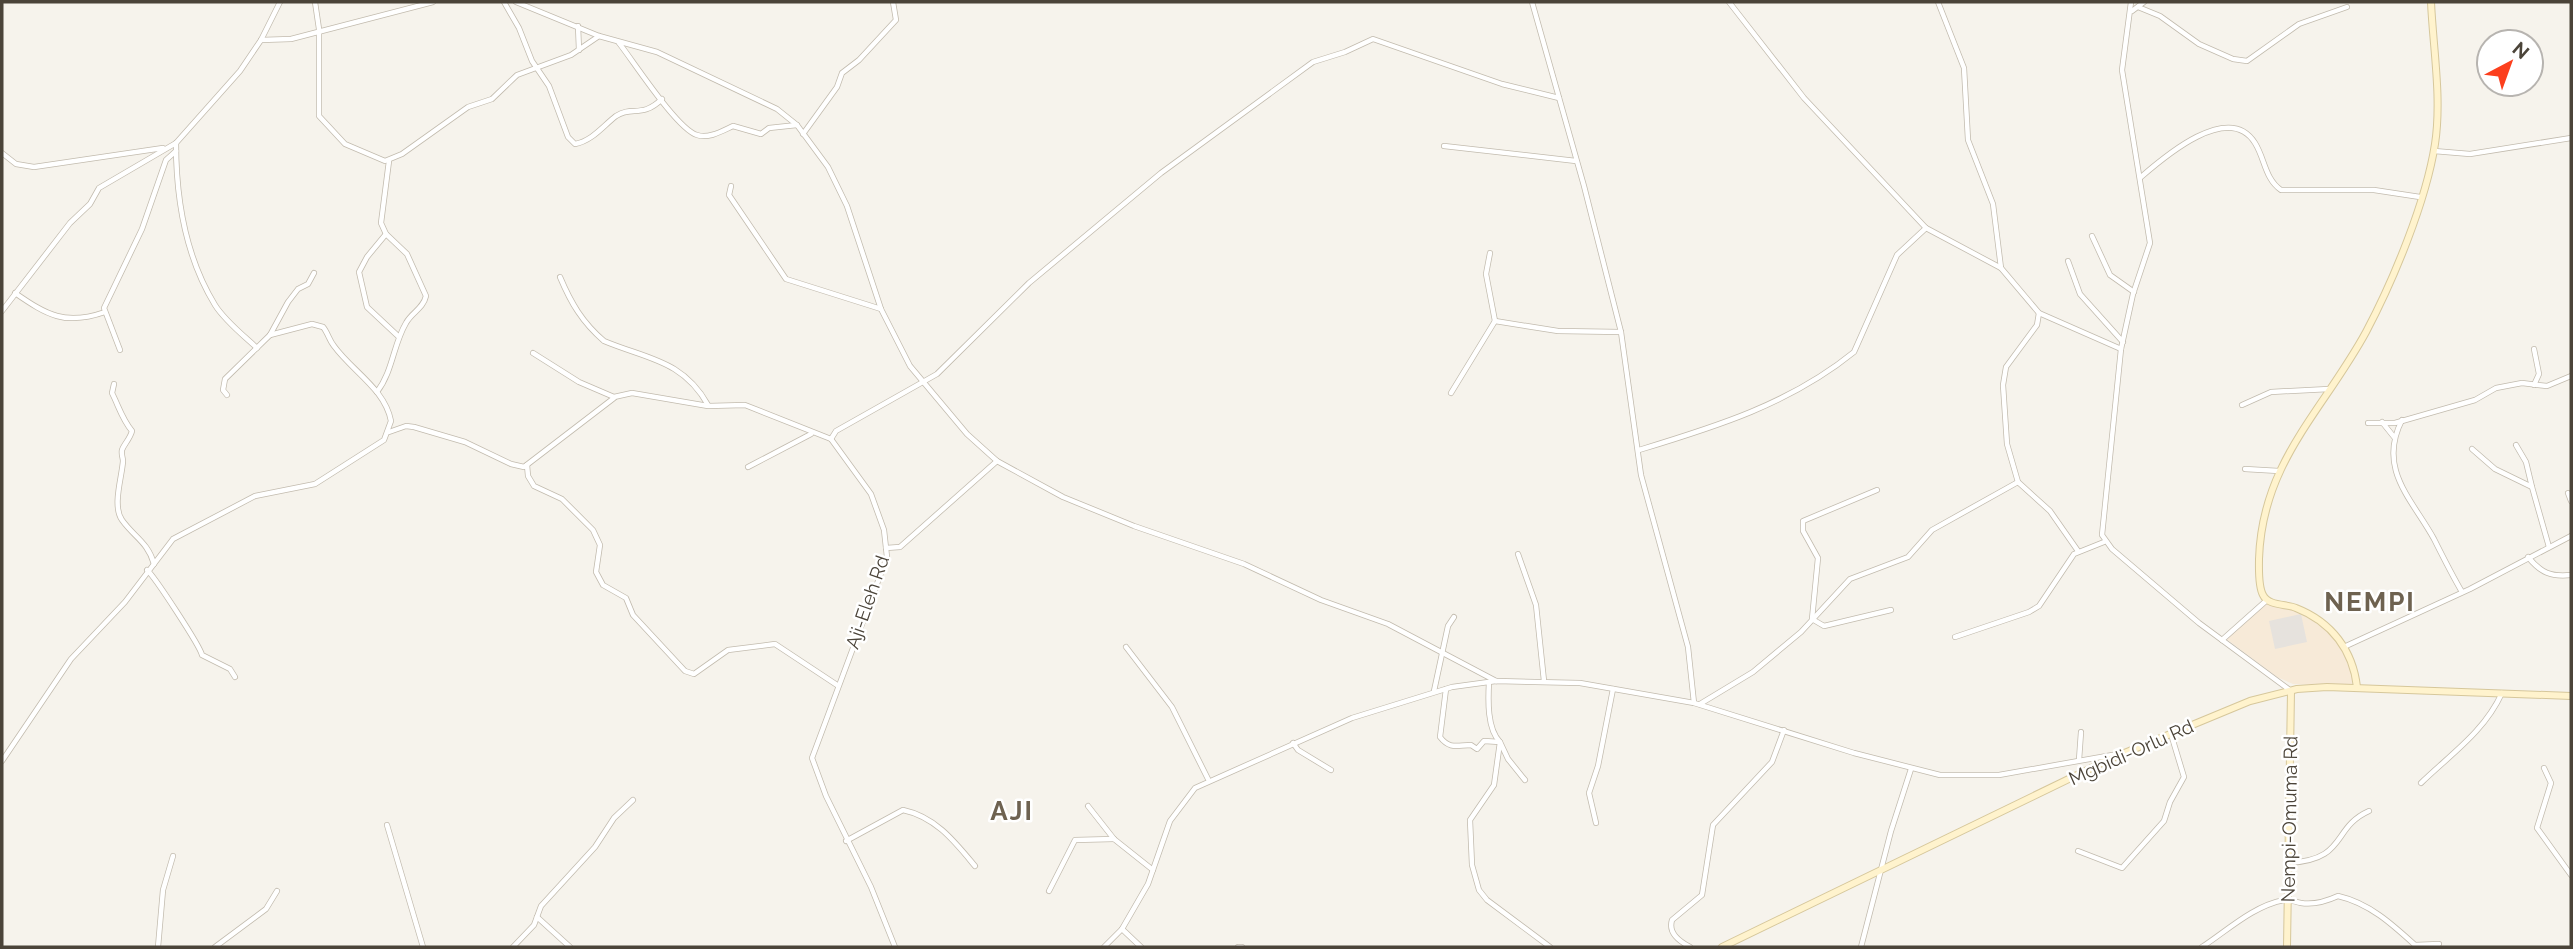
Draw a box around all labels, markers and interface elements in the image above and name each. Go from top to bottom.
north arrow [2475,28,2545,98]
text: N [2508,37,2534,63]
street label: Aji-Eleh Rd [841,553,893,651]
district label: NEMPI [2324,587,2416,617]
street label: Mgbidi-Orlu Rd [2065,715,2197,789]
street label: Nempi-Omuma Rd [2277,736,2301,902]
district label: AJI [990,796,1034,826]

